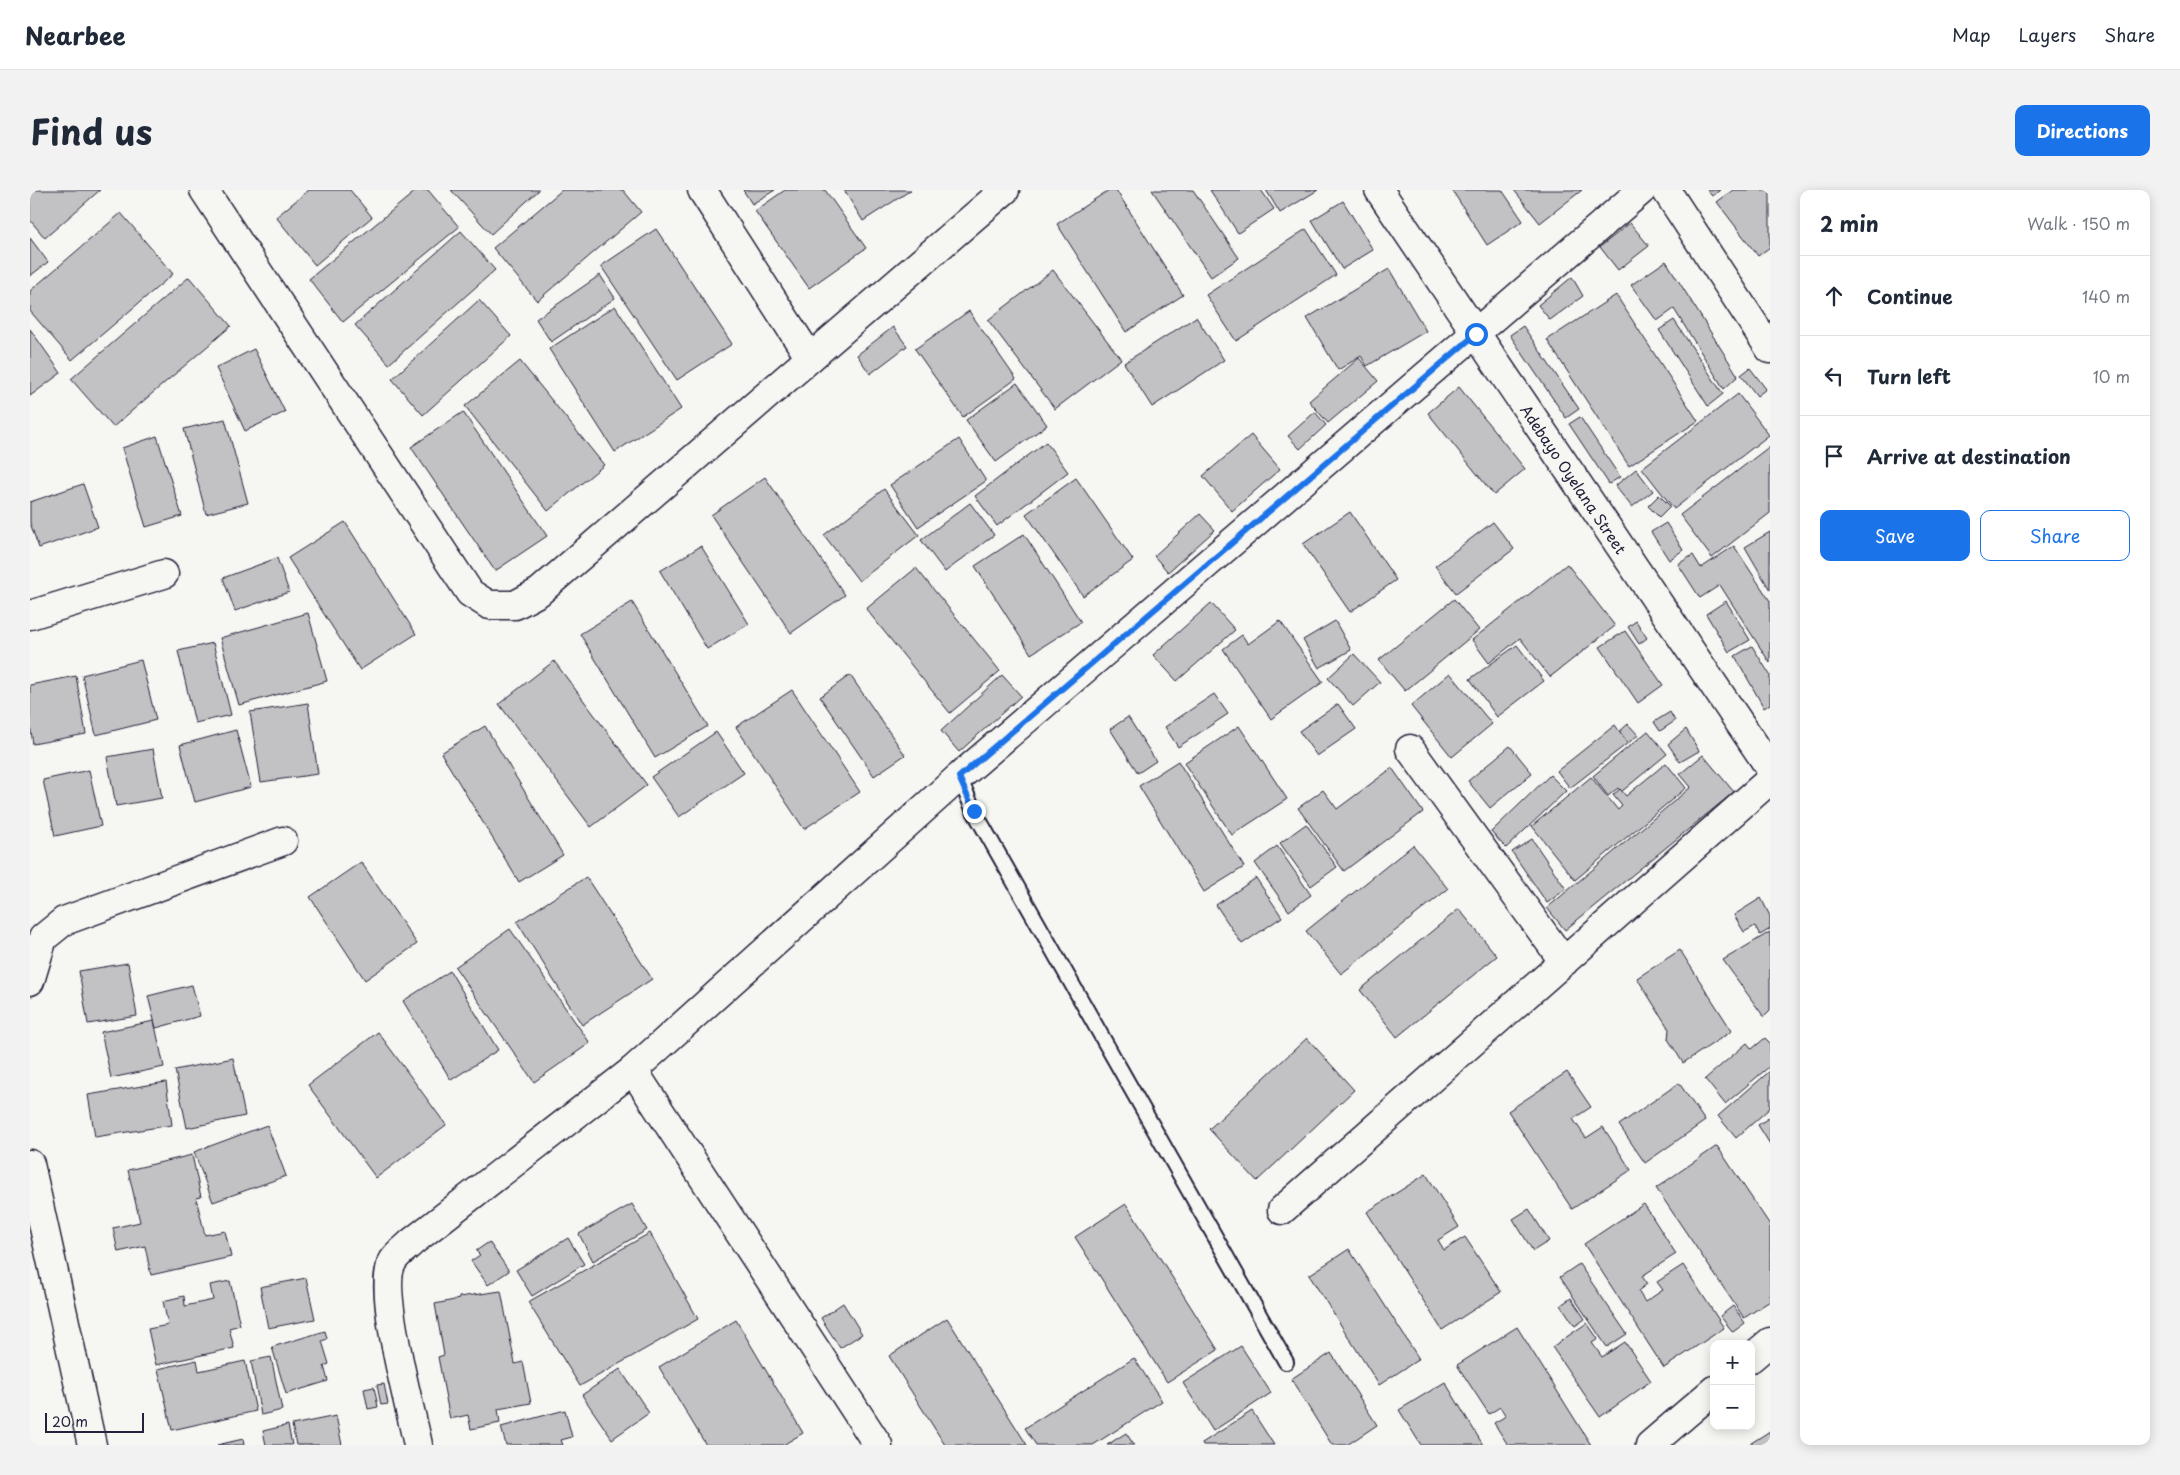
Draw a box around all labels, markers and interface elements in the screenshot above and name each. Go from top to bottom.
text: Nearbee [25,17,126,53]
text: Map [1952,21,1991,48]
text: Layers [2019,21,2076,48]
text: Share [2104,21,2155,48]
text: Find us [30,104,152,157]
button: Directions [2015,105,2150,156]
text: 2 min [1820,207,1879,239]
text: Walk · 150 m [2027,211,2130,235]
icon: ahead [1820,282,1848,310]
text: Continue [1867,282,1953,310]
text: 140 m [2082,284,2130,308]
route start [1465,323,1488,346]
icon: left [1820,362,1848,390]
text: Turn left [1867,362,1951,390]
text: 10 m [2093,364,2130,388]
street label: Adebayo Oyelana Street [1515,400,1633,558]
icon: arrive [1820,442,1848,470]
text: Arrive at destination [1867,442,2071,470]
button: Save [1820,510,1970,561]
button: Share [1980,510,2130,561]
route end [963,800,986,823]
map controls [1710,1340,1755,1430]
button: + [1710,1340,1755,1385]
button: − [1710,1385,1755,1430]
scale bar [45,1410,144,1433]
text: 20 m [52,1411,88,1432]

